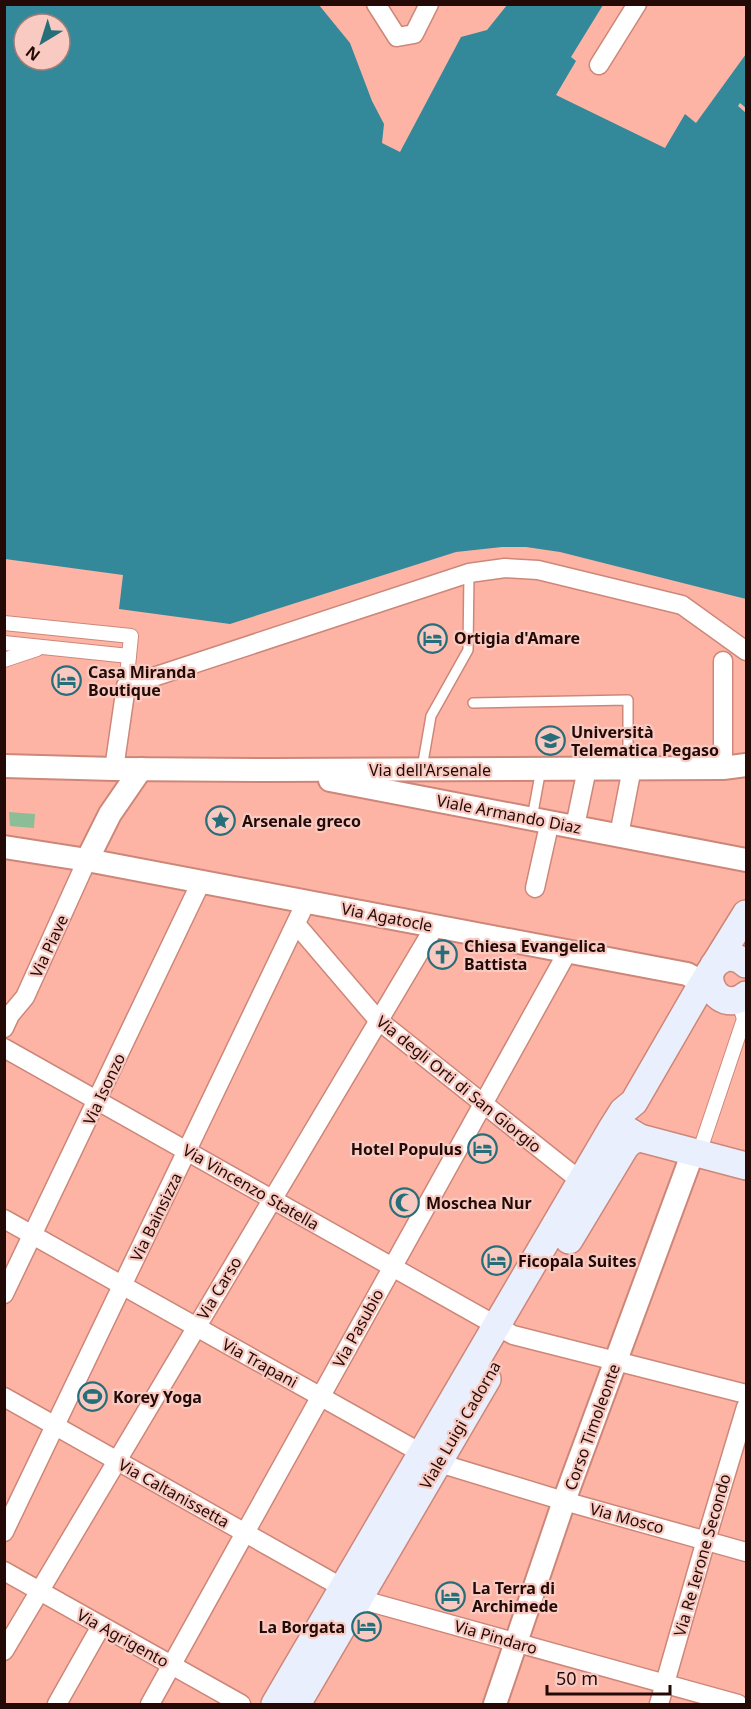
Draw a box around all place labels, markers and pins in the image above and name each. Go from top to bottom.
hotel icon: Ortigia d'Amare [417,622,449,654]
place label: Ortigia d'Amare [454,627,580,649]
place label: Casa Miranda Boutique [88,661,196,701]
hotel icon: Casa Miranda Boutique [51,665,83,697]
place label: Università Telematica Pegaso [571,721,719,761]
school or university icon: Università Telematica Pegaso [534,725,566,757]
place icon: Arsenale greco [205,805,237,837]
place label: Arsenale greco [242,810,361,832]
place label: Chiesa Evangelica Battista [464,935,606,975]
church icon: Chiesa Evangelica Battista [427,939,459,971]
hotel icon: Hotel Populus [467,1133,499,1165]
place label: Hotel Populus [351,1138,462,1160]
mosque icon: Moschea Nur [389,1187,421,1219]
place label: Moschea Nur [426,1192,532,1214]
hotel icon: Ficopala Suites [481,1245,513,1277]
place label: Ficopala Suites [518,1250,637,1272]
sports icon: Korey Yoga [76,1381,108,1413]
place label: Korey Yoga [113,1386,202,1408]
place label: La Terra di Archimede [472,1577,558,1617]
hotel icon: La Terra di Archimede [435,1581,467,1613]
hotel icon: La Borgata [350,1611,382,1643]
place label: La Borgata [258,1616,345,1638]

